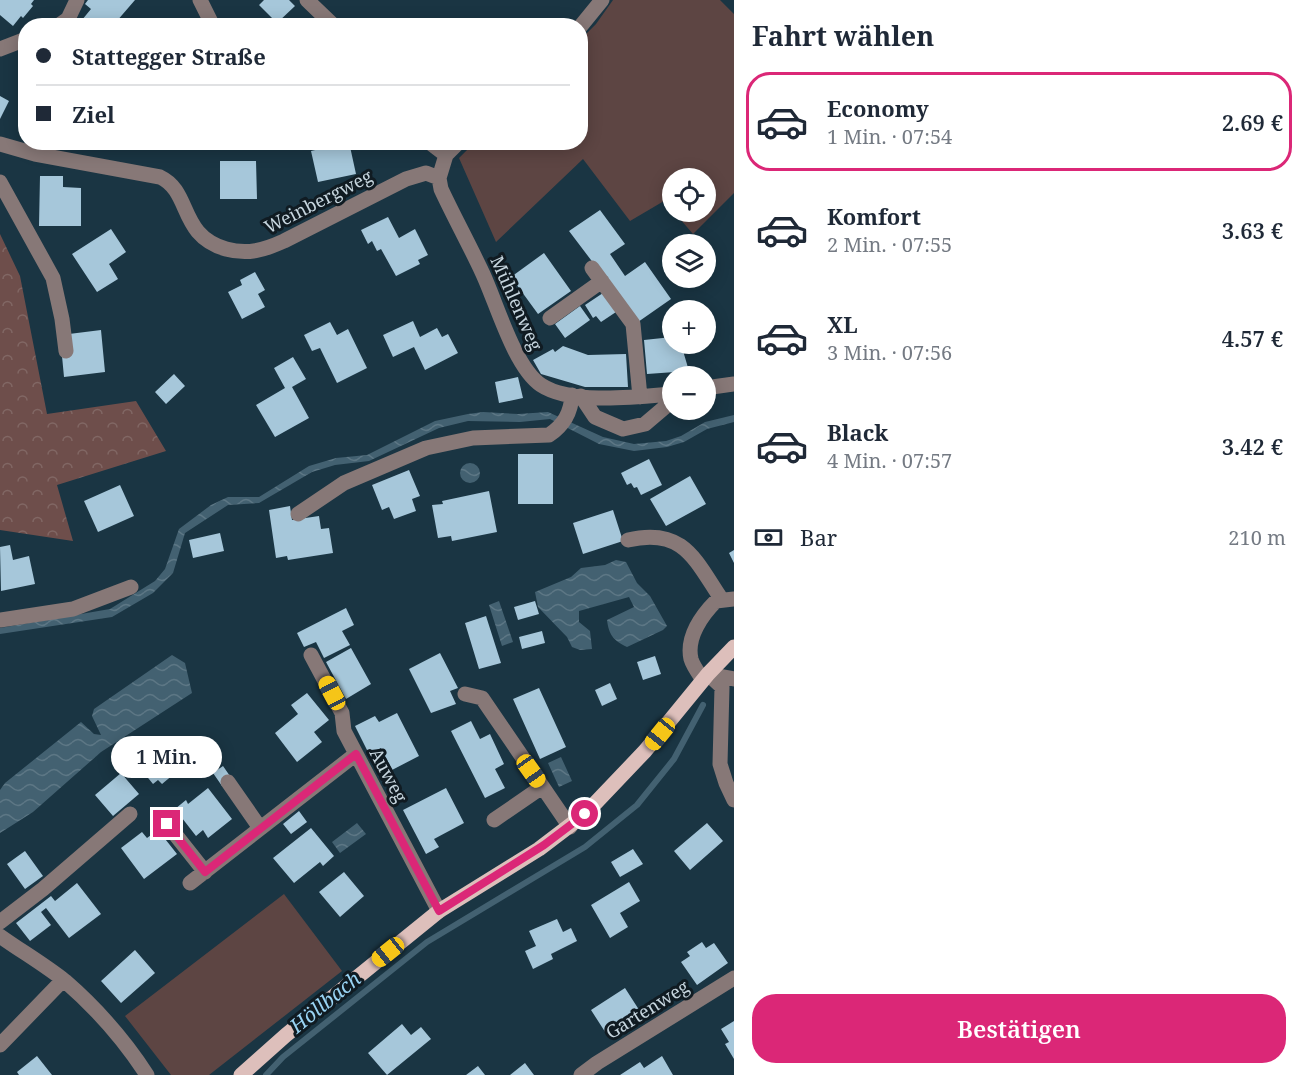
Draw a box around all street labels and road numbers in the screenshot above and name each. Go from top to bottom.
street label: Weinbergweg [260,163,376,239]
street label: Mühlenweg [485,252,549,354]
street label: Auweg [365,743,413,807]
street label: Gartenweg [601,974,693,1044]

